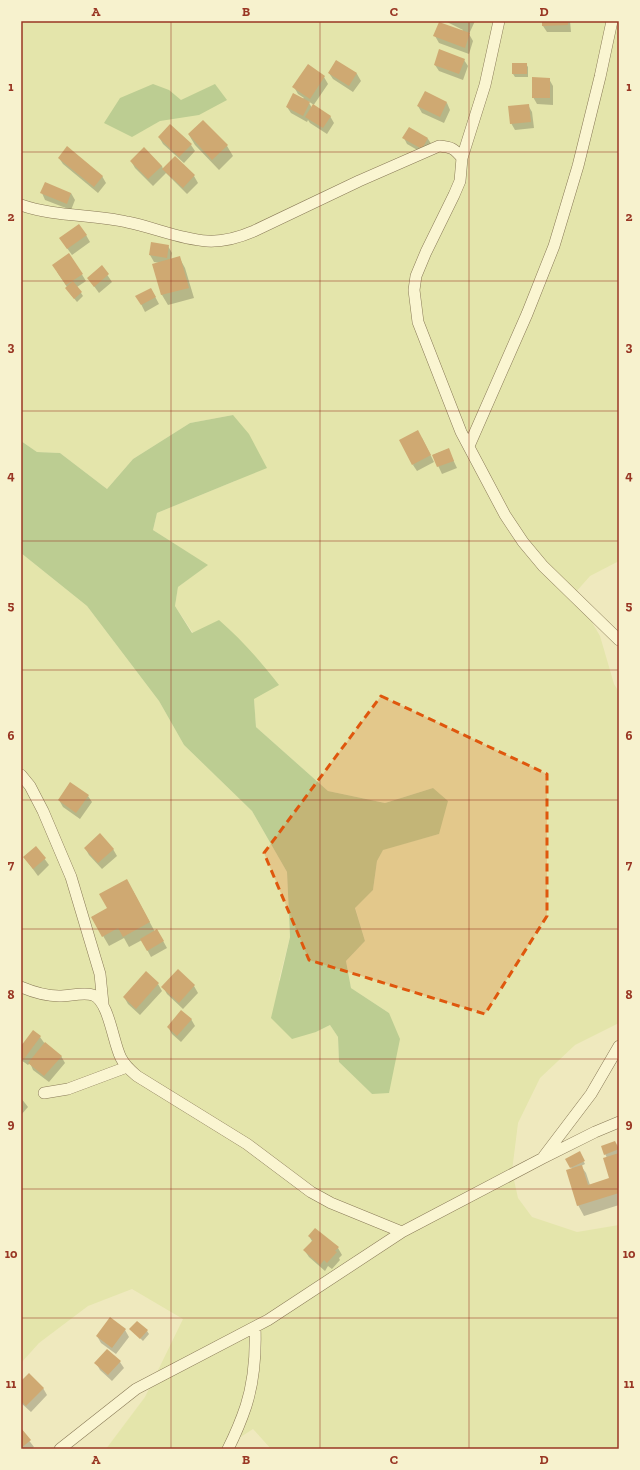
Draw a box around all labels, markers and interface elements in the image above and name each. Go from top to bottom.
text: A [92,4,101,19]
text: B [242,4,250,19]
text: C [390,4,398,19]
text: D [539,4,549,19]
text: 1 [8,79,14,94]
text: 1 [626,79,632,94]
text: 2 [8,209,15,224]
text: 2 [626,209,633,224]
text: 3 [8,339,15,354]
text: 3 [626,339,633,354]
text: 4 [7,468,15,483]
text: 4 [625,468,633,483]
text: 5 [8,598,15,613]
text: 5 [626,598,633,613]
text: 6 [8,728,15,743]
text: 6 [626,728,633,743]
text: 7 [8,857,15,872]
text: 7 [626,857,633,872]
text: 8 [7,987,15,1002]
text: 8 [625,987,633,1002]
text: 9 [8,1116,15,1131]
text: 9 [626,1116,633,1131]
text: 10 [5,1246,18,1261]
text: 10 [623,1246,636,1261]
text: 11 [6,1376,17,1391]
text: 11 [624,1376,635,1391]
text: A [92,1452,101,1467]
text: B [242,1452,250,1467]
text: C [390,1452,398,1467]
text: D [539,1452,549,1467]

